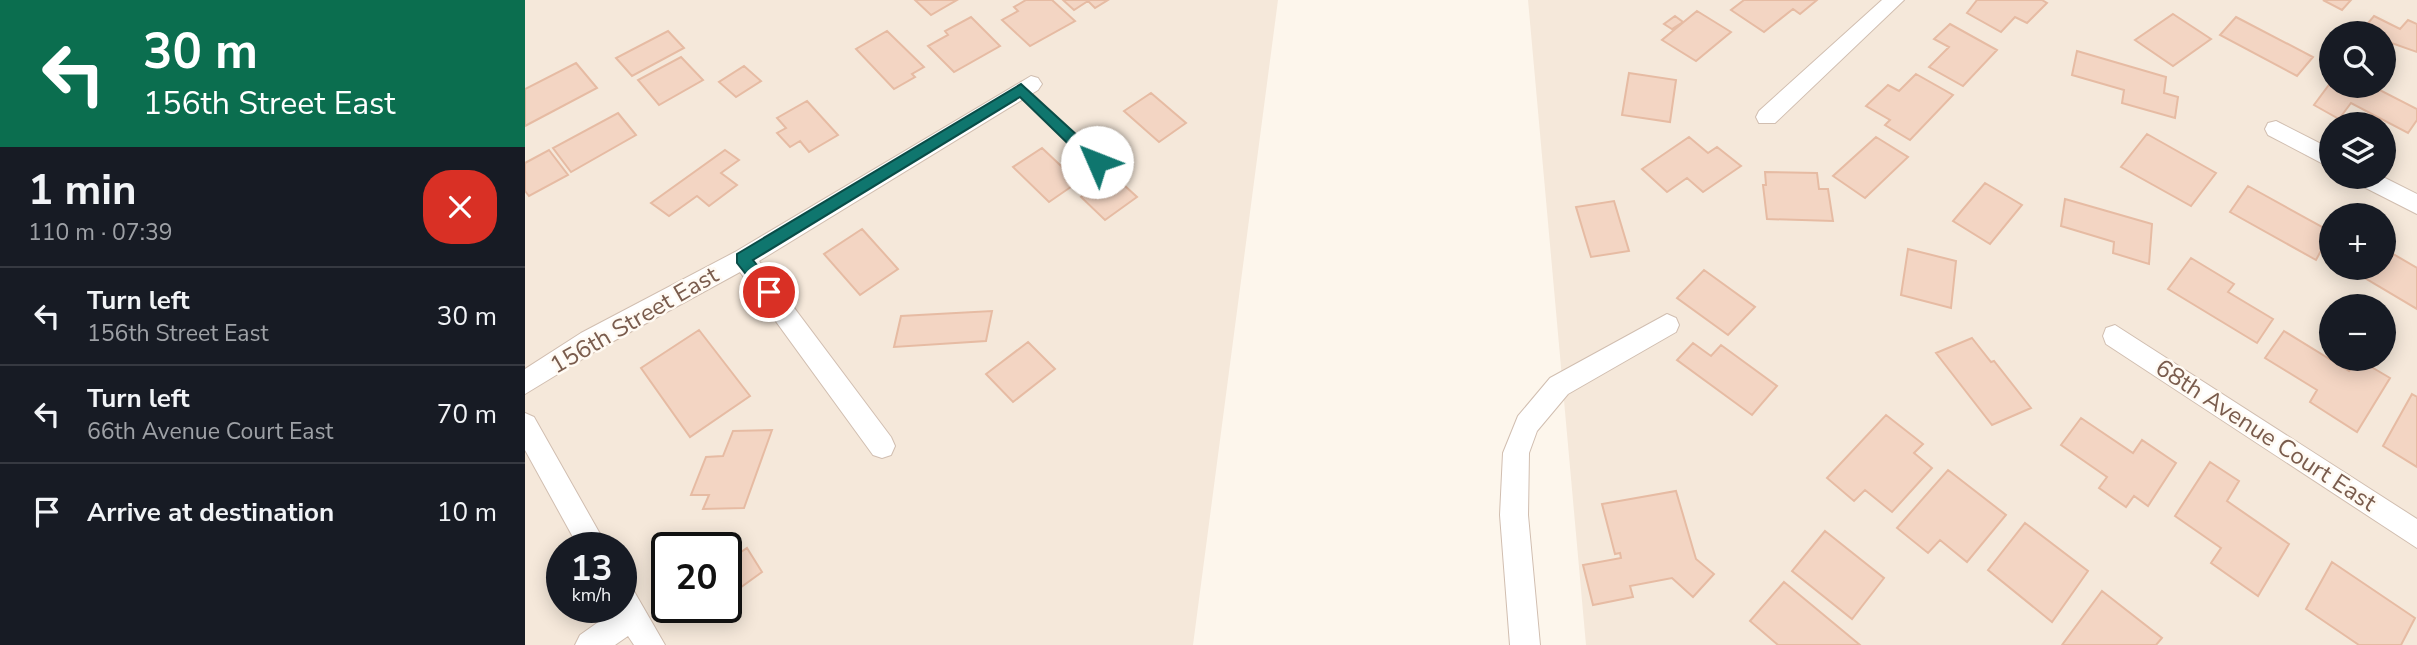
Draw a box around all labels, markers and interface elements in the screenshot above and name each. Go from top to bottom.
text: 30 m [143,18,258,85]
map controls [2319,21,2396,371]
button: search [2319,21,2396,98]
icon: left [28,28,119,119]
text: 156th Street East [143,82,396,125]
button: layers [2319,112,2396,189]
position arrow [1060,125,1134,199]
text: 1 min [28,162,137,219]
button: close [423,170,497,244]
button: + [2319,203,2396,280]
text: 110 m · 07:39 [28,217,173,248]
street label: 156th Street East [544,258,725,381]
pin [739,262,799,322]
icon: arrive [750,273,788,311]
text: Turn left [87,283,190,318]
button: − [2319,294,2396,371]
icon: left [28,297,66,335]
text: 30 m [437,299,497,334]
text: 156th Street East [87,318,269,349]
street label: 68th Avenue Court East [2149,352,2383,519]
text: Turn left [87,381,190,416]
icon: left [28,395,66,433]
text: 70 m [437,397,497,432]
text: 66th Avenue Court East [87,416,333,447]
icon: arrive [28,493,66,531]
text: Arrive at destination [87,495,334,530]
text: 10 m [437,495,497,530]
speed limit sign: 20 [651,532,742,623]
text: 13 [570,545,613,592]
text: km/h [572,583,611,607]

